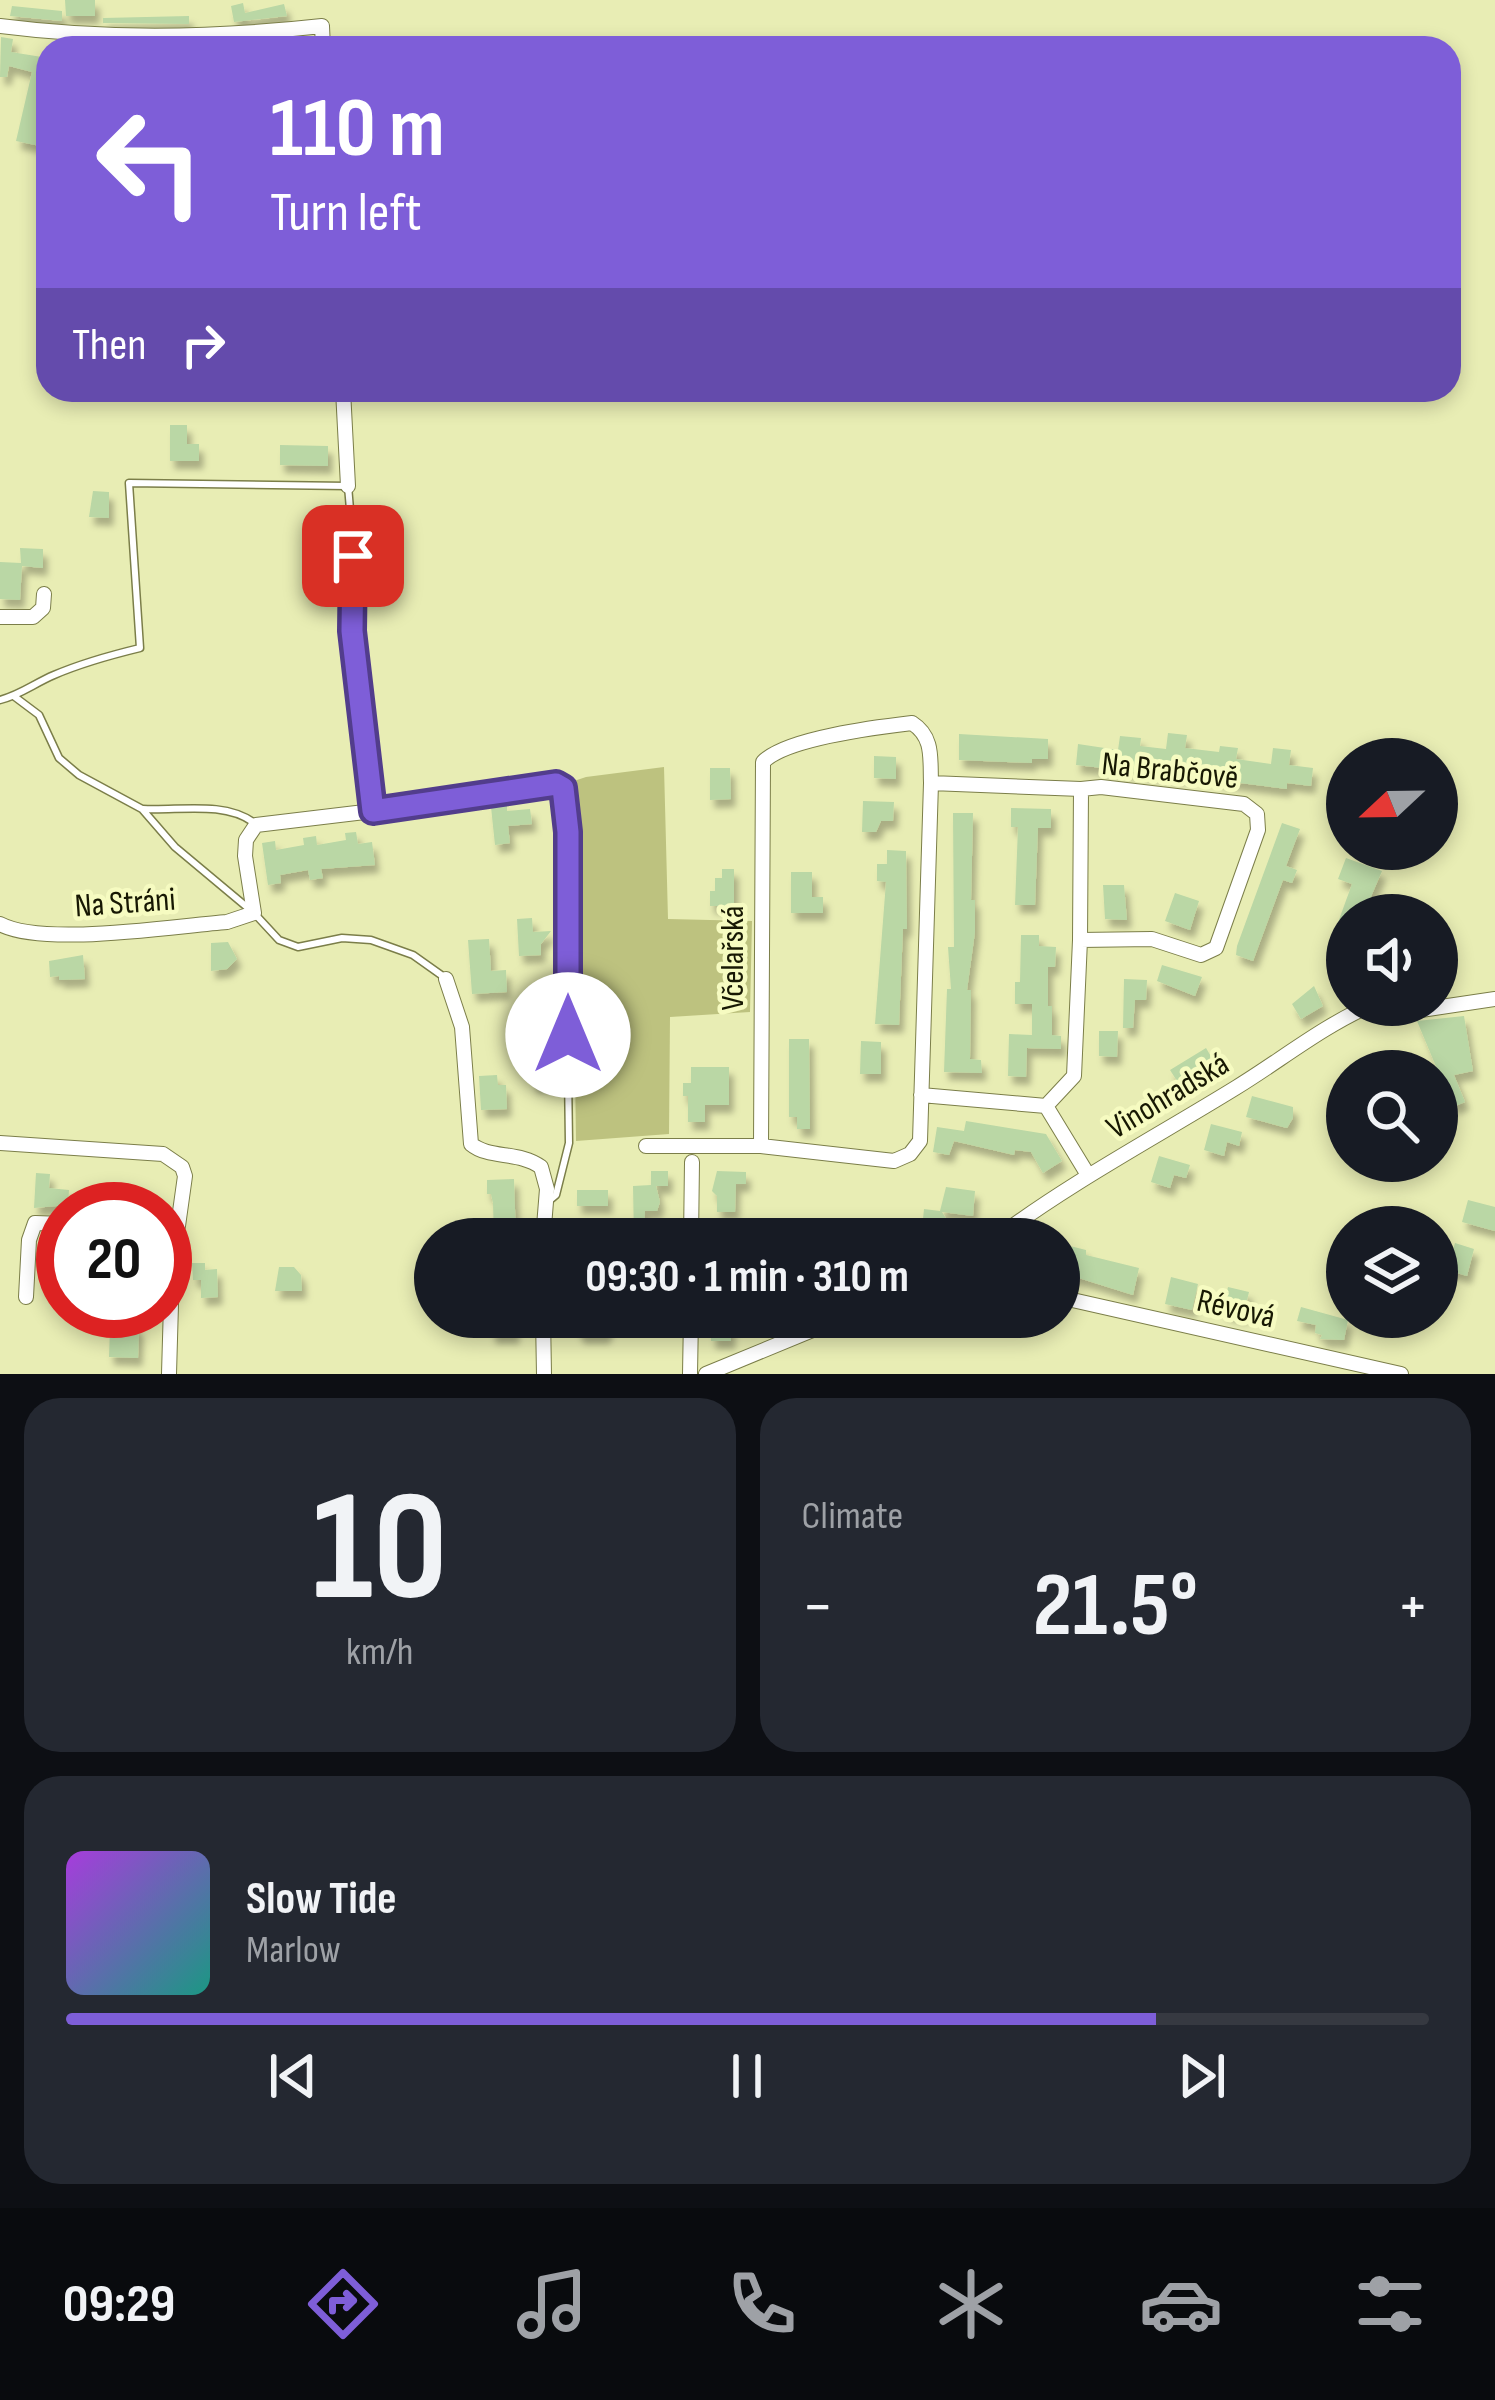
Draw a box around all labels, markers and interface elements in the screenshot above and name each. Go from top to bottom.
text: 110 m [270,79,445,180]
icon: left [72,84,228,240]
text: Turn left [270,181,422,246]
icon: right [170,312,236,378]
text: Then [72,318,146,373]
pin [302,505,404,607]
icon: arrive [320,523,386,589]
north arrow [1326,738,1458,870]
map controls [1326,738,1458,1338]
street label: Na Brabčově [1100,744,1240,798]
street label: Na Stráni [73,880,177,926]
button: sound [1326,894,1458,1026]
street label: Včelařská [713,905,753,1011]
position arrow [505,972,631,1098]
street label: Vinohradská [1100,1044,1236,1148]
button: search [1326,1050,1458,1182]
speed limit sign: 20 [36,1182,192,1338]
button: layers [1326,1206,1458,1338]
text: 09:30 · 1 min · 310 m [585,1250,909,1305]
street label: Révová [1193,1281,1279,1337]
text: 10 [312,1457,447,1644]
text: Climate [802,1493,903,1540]
text: 21.5° [1033,1553,1198,1661]
text: − [802,1568,834,1647]
text: + [1397,1568,1429,1647]
text: km/h [346,1629,413,1676]
text: Slow Tide [246,1872,397,1927]
text: Marlow [246,1927,341,1974]
icon: previous [260,2043,326,2109]
icon: pause [714,2043,780,2109]
icon: next [1169,2043,1235,2109]
icon: directions [301,2262,385,2346]
icon: music [510,2262,594,2346]
icon: phone [720,2262,804,2346]
icon: climate [929,2262,1013,2346]
icon: car [1139,2262,1223,2346]
icon: filters [1348,2262,1432,2346]
text: 09:29 [63,2272,175,2337]

